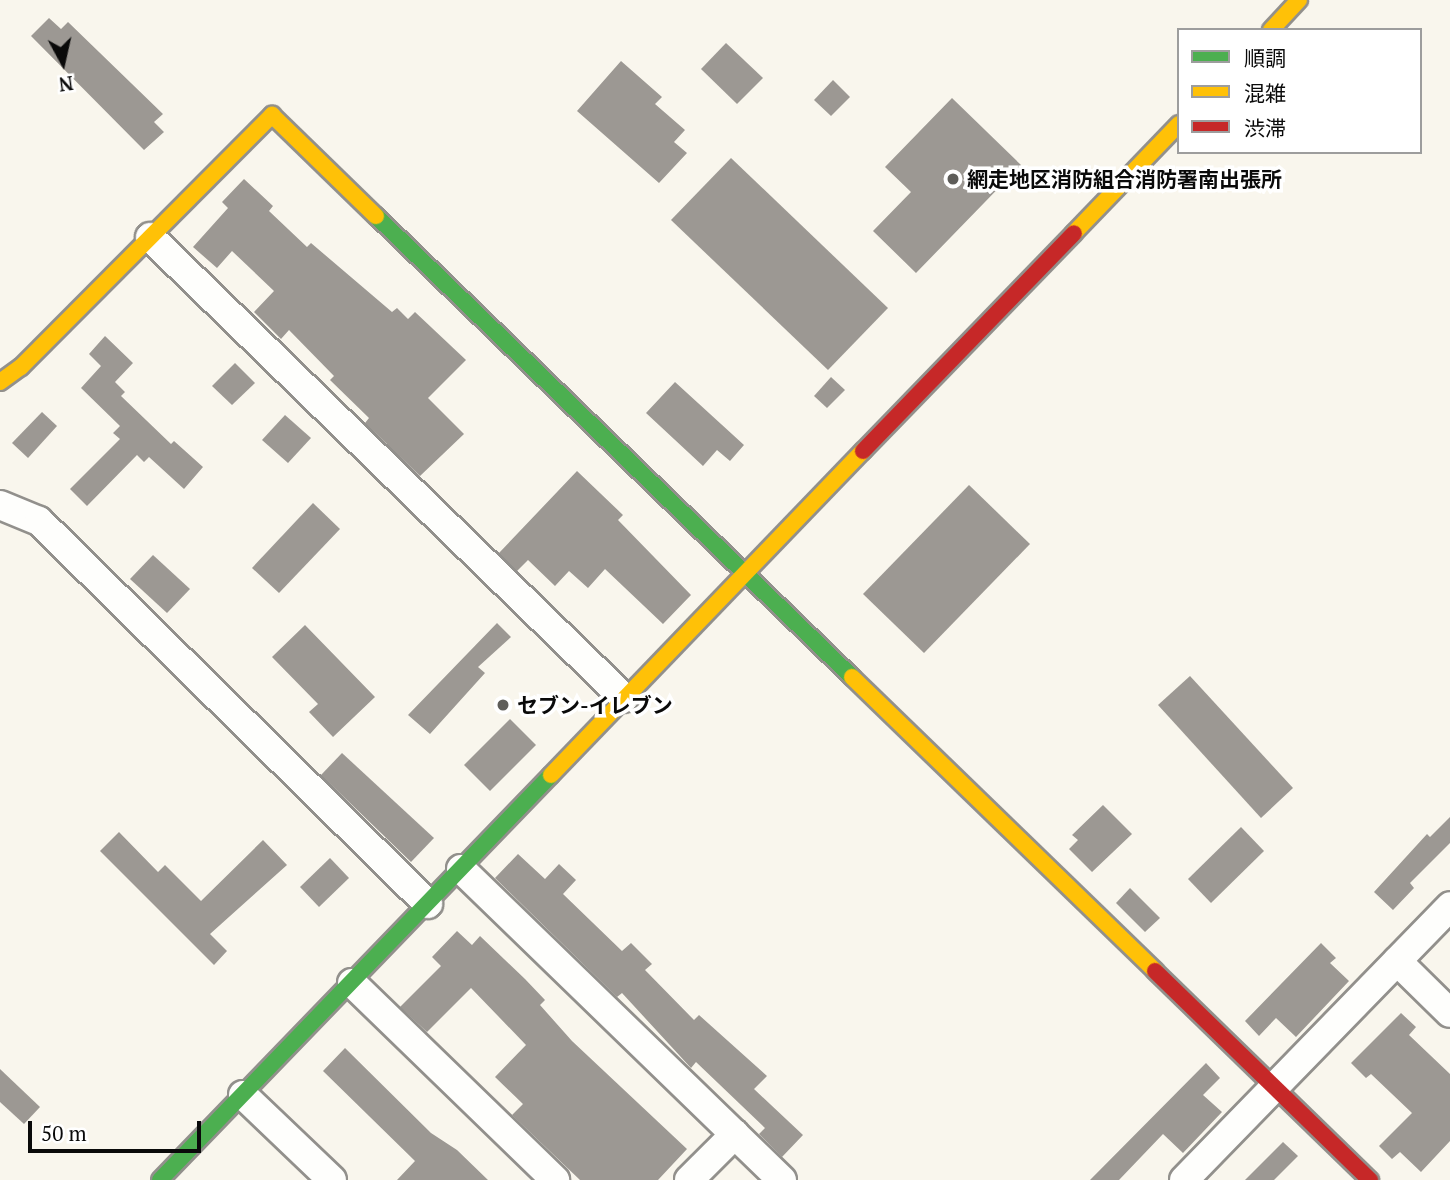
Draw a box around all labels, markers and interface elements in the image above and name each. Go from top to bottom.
north arrow [28,28,98,98]
legend [1177,28,1422,154]
text: 順調 [1244,44,1286,72]
text: N [57,71,75,98]
text: 混雑 [1244,79,1286,107]
text: 渋滞 [1244,114,1286,142]
place label: 網走地区消防組合消防署南出張所 [967,166,1282,192]
marker: 網走地区消防組合消防署南出張所 [945,171,961,187]
place label: セブン-イレブン [517,692,673,718]
marker: セブン-イレブン [495,697,511,713]
scale bar [32,1106,205,1150]
text: 50 m [41,1119,87,1147]

